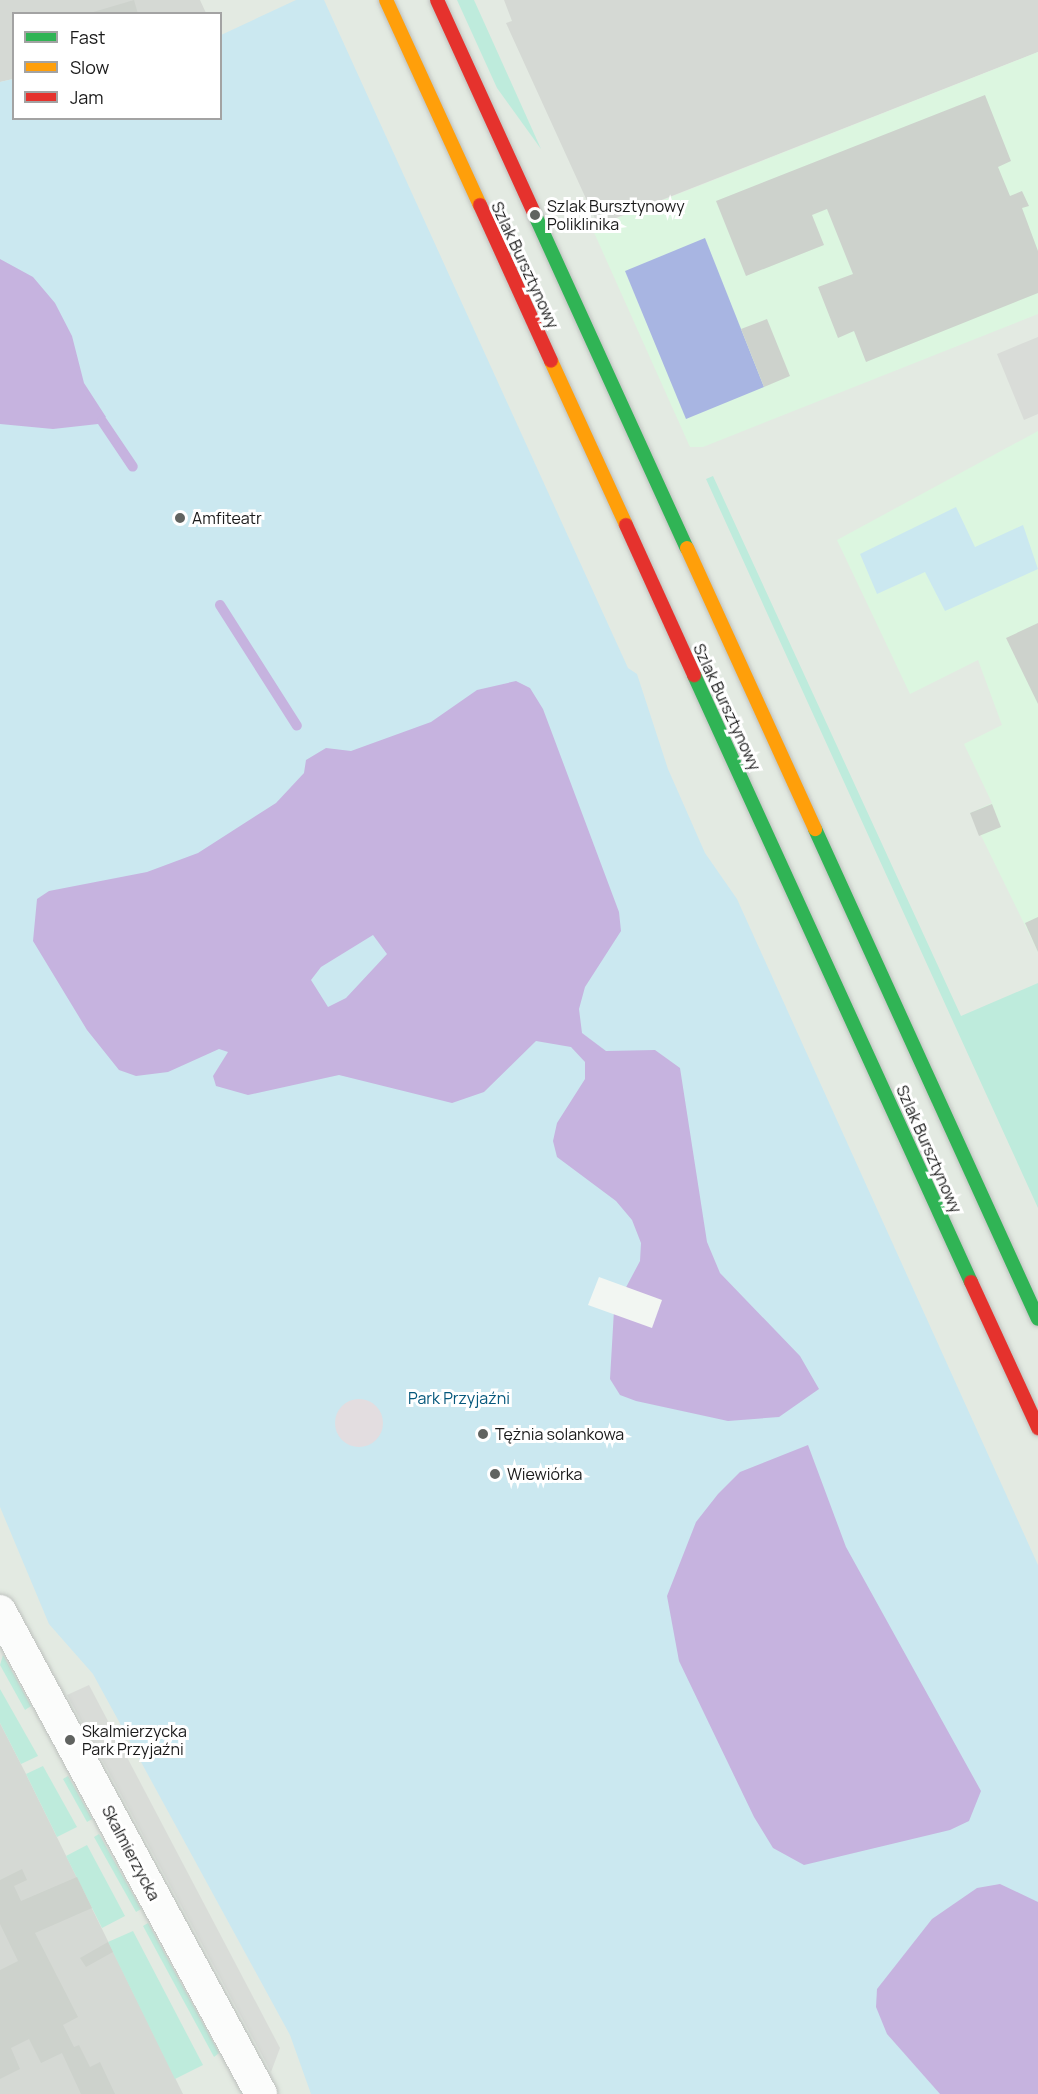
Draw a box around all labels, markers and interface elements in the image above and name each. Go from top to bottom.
legend [12,12,222,120]
text: Fast [70,25,105,49]
text: Slow [70,55,109,79]
text: Jam [70,85,104,109]
place label: Szlak Bursztynowy Poliklinika [547,196,685,234]
street label: Szlak Bursztynowy [487,199,563,331]
marker: Szlak Bursztynowy Poliklinika [528,208,542,222]
place label: Amfiteatr [192,508,262,528]
marker: Amfiteatr [173,511,187,525]
street label: Szlak Bursztynowy [689,641,765,773]
street label: Szlak Bursztynowy [892,1082,966,1216]
park label: Park Przyjaźni [408,1388,510,1408]
place label: Tężnia solankowa [495,1424,624,1444]
marker: Tężnia solankowa [476,1427,490,1441]
place label: Wiewiórka [507,1464,582,1484]
marker: Wiewiórka [488,1467,502,1481]
place label: Skalmierzycka Park Przyjaźni [82,1721,187,1759]
marker: Skalmierzycka Park Przyjaźni [63,1733,77,1747]
street label: Skalmierzycka [98,1802,164,1904]

